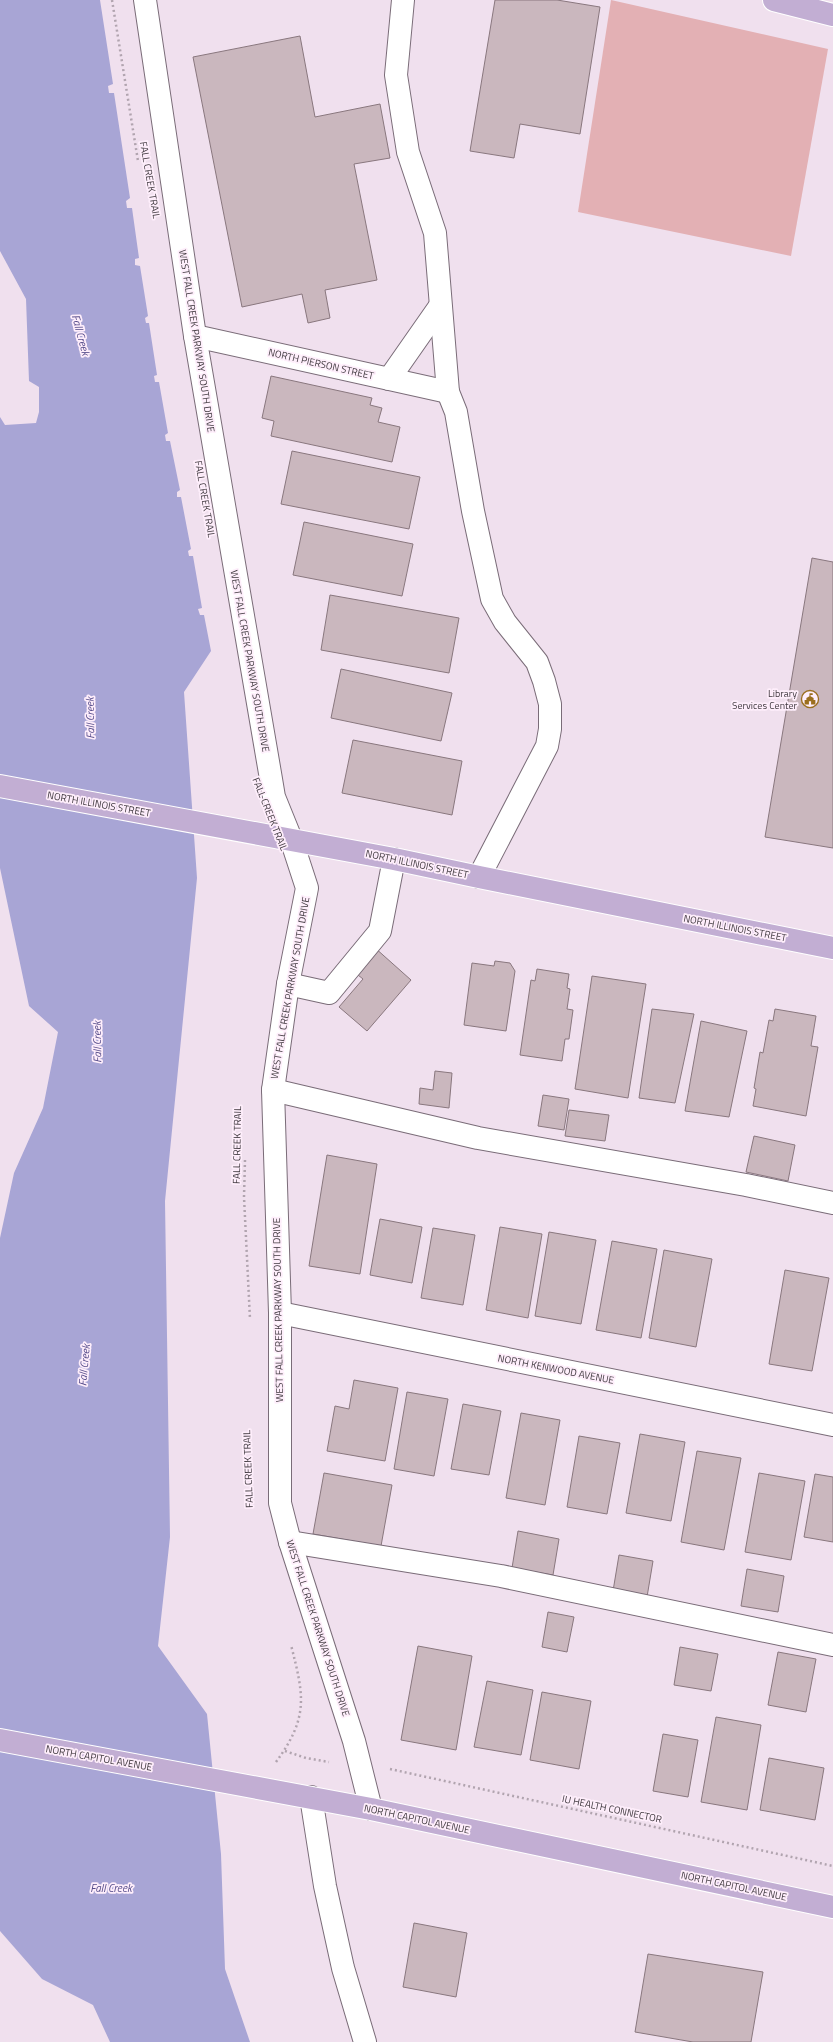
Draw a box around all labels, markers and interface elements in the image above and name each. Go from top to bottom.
street label: FALL CREEK TRAIL [136,140,164,220]
street label: WEST FALL CREEK PARKWAY SOUTH DRIVE [175,249,219,434]
water label: Fall Creek [68,313,94,358]
street label: NORTH PIERSON STREET [267,345,376,384]
street label: FALL CREEK TRAIL [191,459,219,539]
street label: WEST FALL CREEK PARKWAY SOUTH DRIVE [227,569,274,754]
place label: Library Services Center [732,686,798,713]
public building icon: Library Services Center [800,689,820,709]
water label: Fall Creek [82,696,98,739]
street label: FALL CREEK TRAIL [248,775,292,853]
street label: NORTH ILLINOIS STREET [46,788,153,821]
street label: NORTH ILLINOIS STREET [364,846,471,882]
street label: WEST FALL CREEK PARKWAY SOUTH DRIVE [267,895,314,1080]
street label: NORTH ILLINOIS STREET [682,911,789,945]
water label: Fall Creek [89,1020,105,1063]
street label: FALL CREEK TRAIL [229,1106,245,1184]
street label: WEST FALL CREEK PARKWAY SOUTH DRIVE [269,1217,287,1402]
water label: Fall Creek [74,1342,94,1386]
street label: NORTH KENWOOD AVENUE [497,1350,616,1388]
street label: FALL CREEK TRAIL [239,1430,257,1508]
street label: WEST FALL CREEK PARKWAY SOUTH DRIVE [282,1538,354,1719]
street label: NORTH CAPITOL AVENUE [45,1741,154,1775]
street label: IU HEALTH CONNECTOR [561,1791,663,1827]
street label: NORTH CAPITOL AVENUE [363,1800,472,1838]
street label: NORTH CAPITOL AVENUE [680,1867,789,1905]
water label: Fall Creek [90,1880,133,1896]

